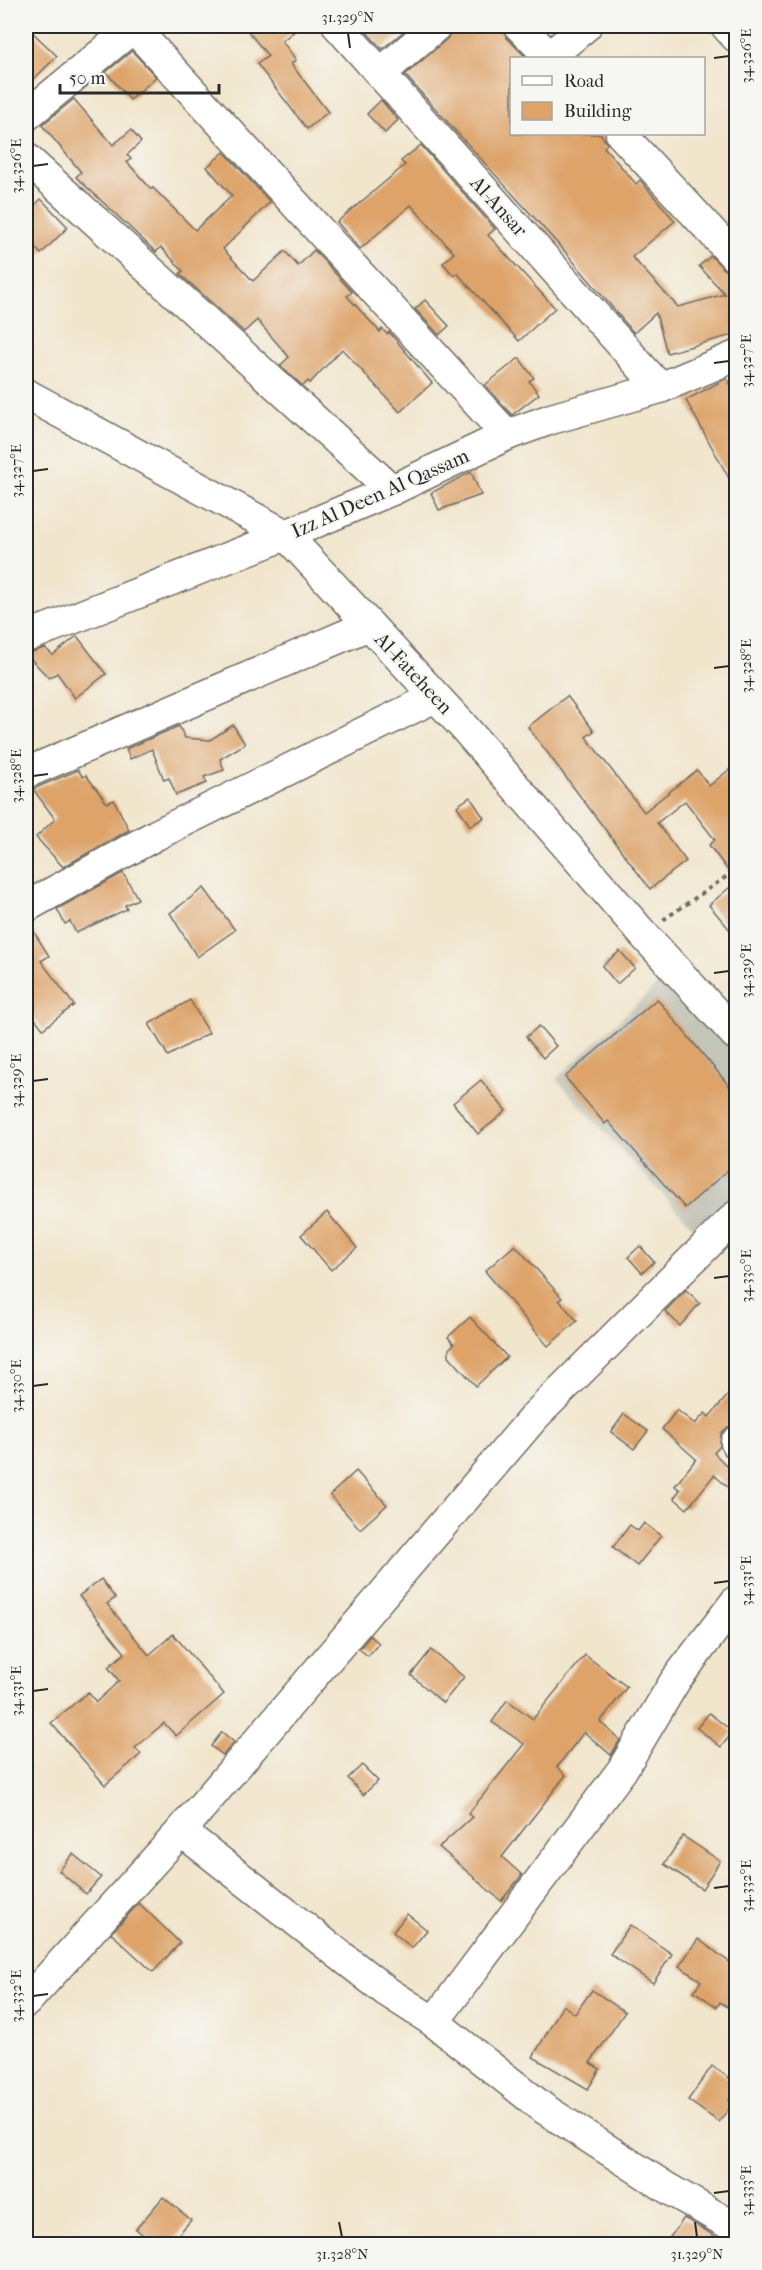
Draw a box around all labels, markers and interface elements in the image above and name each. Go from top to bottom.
text: 31.329°N [322,8,375,26]
text: 34.326°E [737,29,755,83]
scale bar [60,57,219,95]
legend [510,57,705,135]
text: 50 m [69,68,106,89]
text: Road [564,71,604,92]
text: Building [564,101,632,122]
text: 34.326°E [7,139,25,193]
street label: Al-Ansar [465,171,532,242]
text: 34.327°E [737,334,755,388]
text: 34.327°E [7,444,25,498]
street label: Izz Al Deen Al Qassam [288,444,473,543]
street label: Al-Fateheen [369,627,457,719]
text: 34.328°E [737,639,755,693]
text: 34.328°E [7,749,25,803]
text: 34.329°E [737,944,755,998]
text: 34.329°E [7,1054,25,1108]
text: 34.330°E [737,1249,755,1303]
text: 34.330°E [7,1359,25,1413]
text: 34.331°E [737,1556,755,1606]
text: 34.331°E [7,1666,25,1716]
text: 34.332°E [737,1860,755,1912]
text: 34.332°E [7,1970,25,2022]
text: 34.333°E [737,2165,755,2217]
text: 31.328°N [316,2245,369,2263]
text: 31.329°N [671,2245,724,2263]

